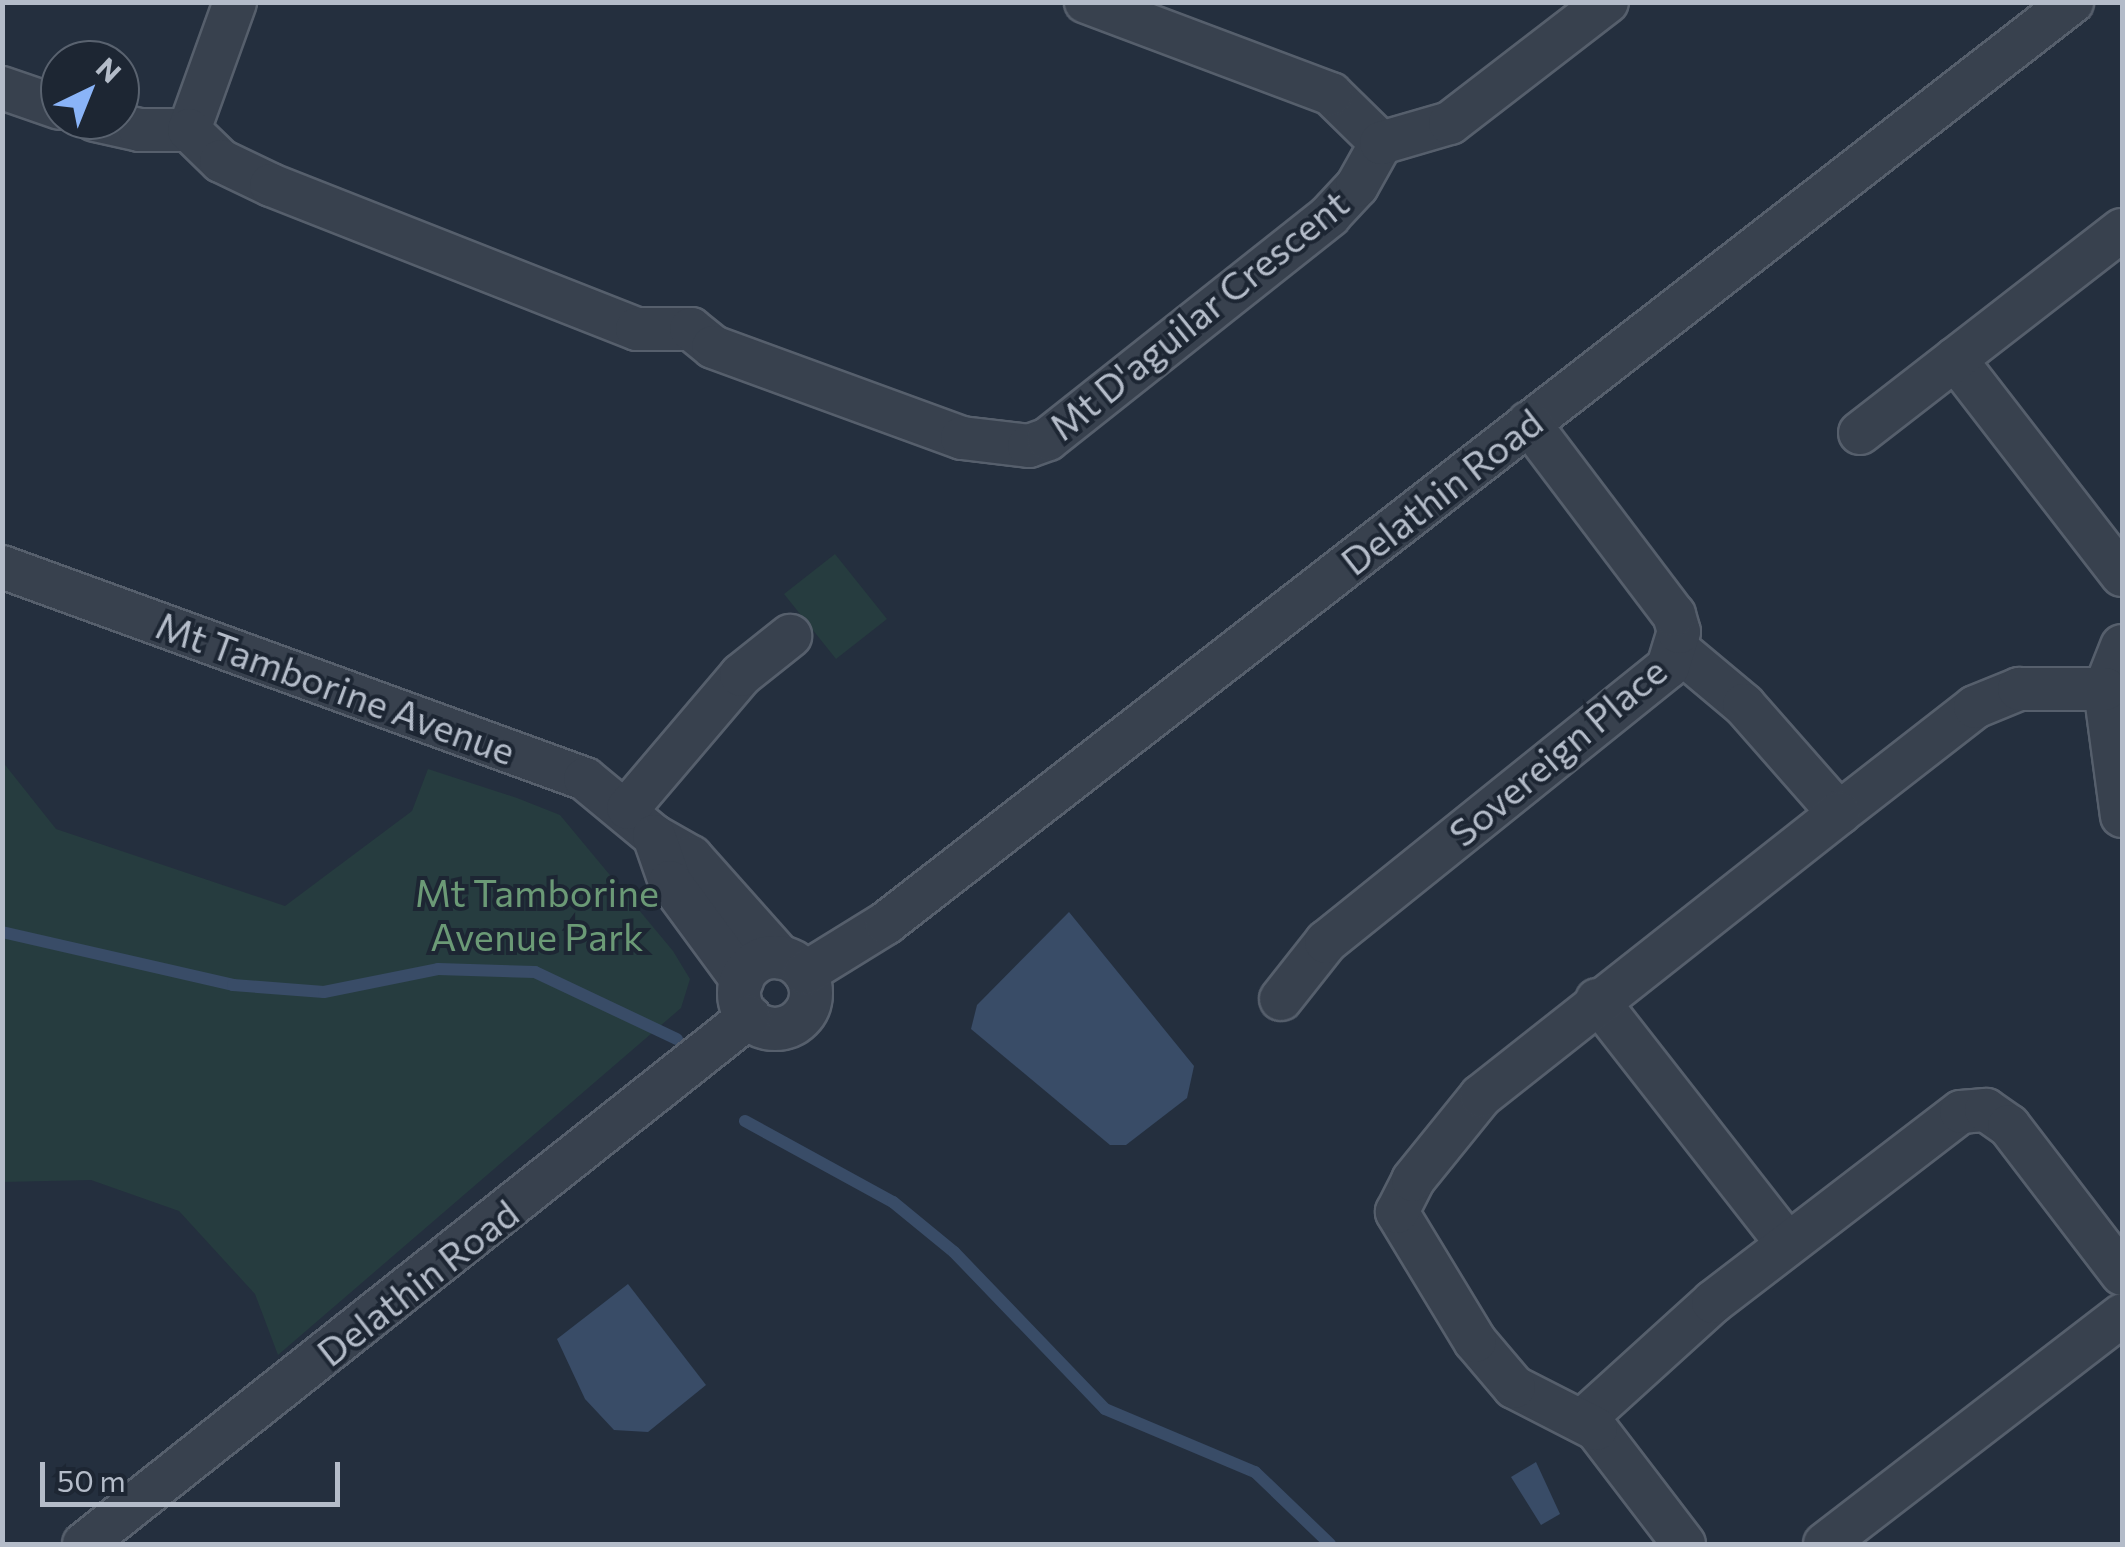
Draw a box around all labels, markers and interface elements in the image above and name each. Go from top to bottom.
north arrow [40,40,140,140]
text: N [90,50,128,89]
street label: Mt D'aguilar Crescent [1039,179,1357,449]
street label: Delathin Road [1331,398,1551,584]
street label: Mt Tamborine Avenue [150,601,522,773]
street label: Sovereign Place [1439,647,1675,855]
park label: Mt Tamborine Avenue Park [415,869,659,958]
street label: Delathin Road [307,1189,527,1375]
scale bar [45,1442,345,1504]
text: 50 m [57,1461,126,1498]

